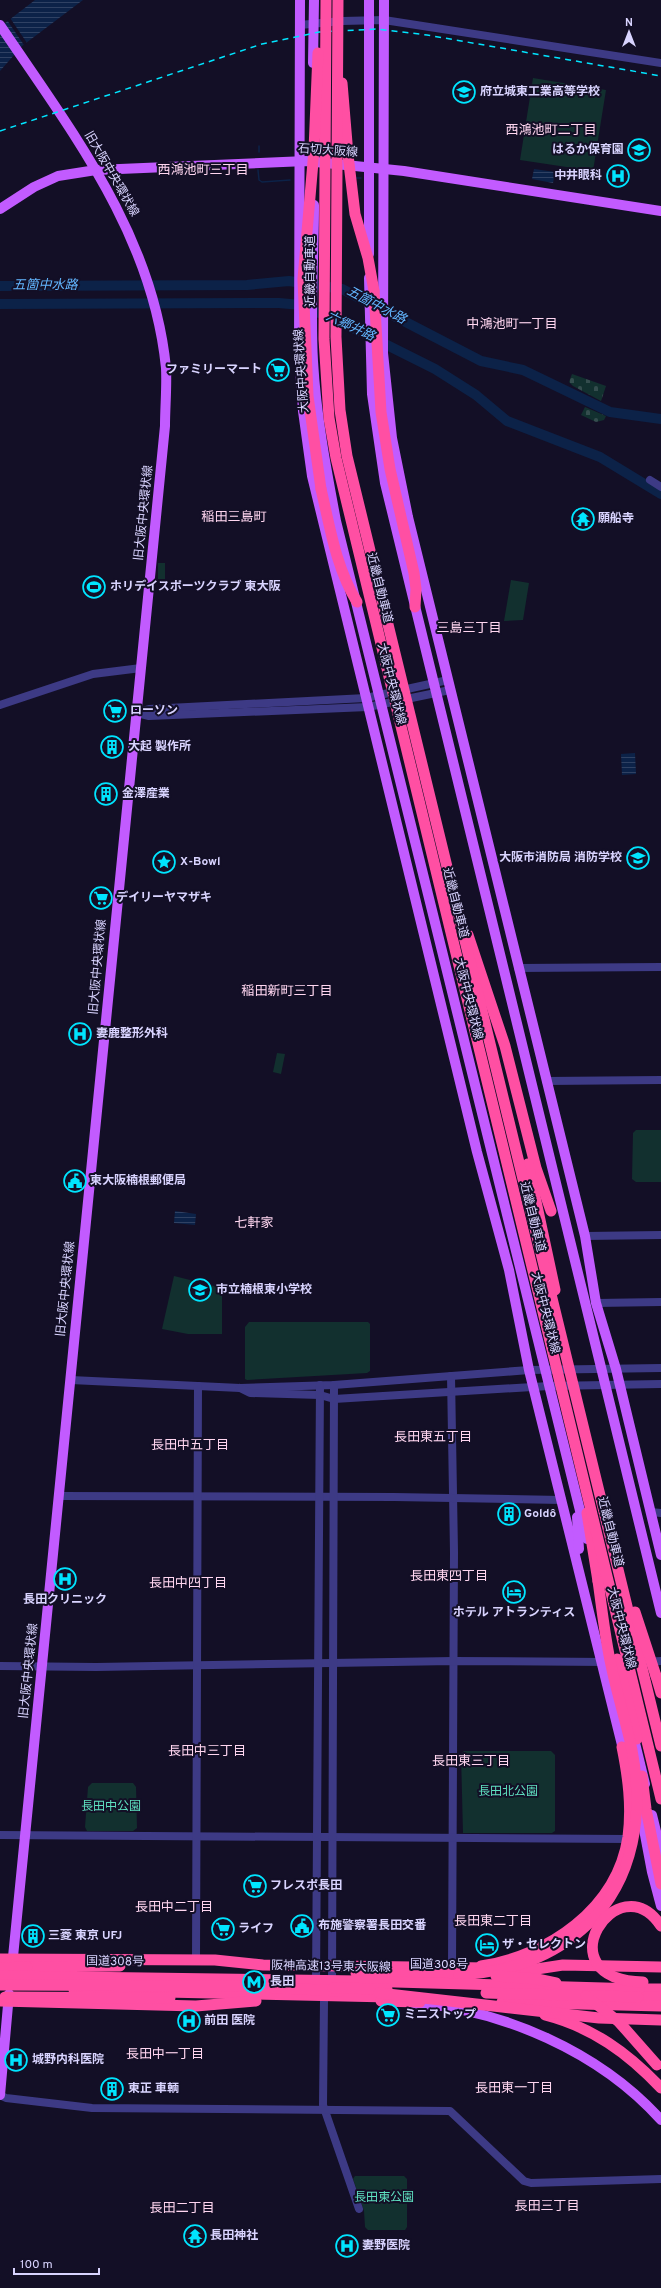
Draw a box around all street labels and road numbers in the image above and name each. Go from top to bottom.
street label: 旧大阪中央環状線 [80,128,142,220]
street label: 石切大阪線 [298,141,358,161]
street label: 近畿自動車道 [303,235,319,307]
street label: 大阪中央環状線 [291,329,313,413]
street label: 旧大阪中央環状線 [131,464,157,562]
street label: 近畿自動車道 [363,551,395,625]
street label: 大阪中央環状線 [373,641,409,727]
street label: 近畿自動車道 [439,866,471,940]
street label: 旧大阪中央環状線 [86,918,110,1016]
street label: 大阪中央環状線 [450,956,486,1042]
street label: 近畿自動車道 [516,1180,548,1254]
street label: 旧大阪中央環状線 [53,1240,79,1338]
street label: 大阪中央環状線 [527,1270,563,1356]
street label: 近畿自動車道 [594,1495,626,1569]
street label: 大阪中央環状線 [603,1585,639,1671]
street label: 旧大阪中央環状線 [16,1622,42,1720]
street label: 国道308号 [86,1953,144,1971]
street label: 国道308号 [410,1957,468,1973]
street label: 阪神高速13号東大阪線 [271,1958,391,1976]

